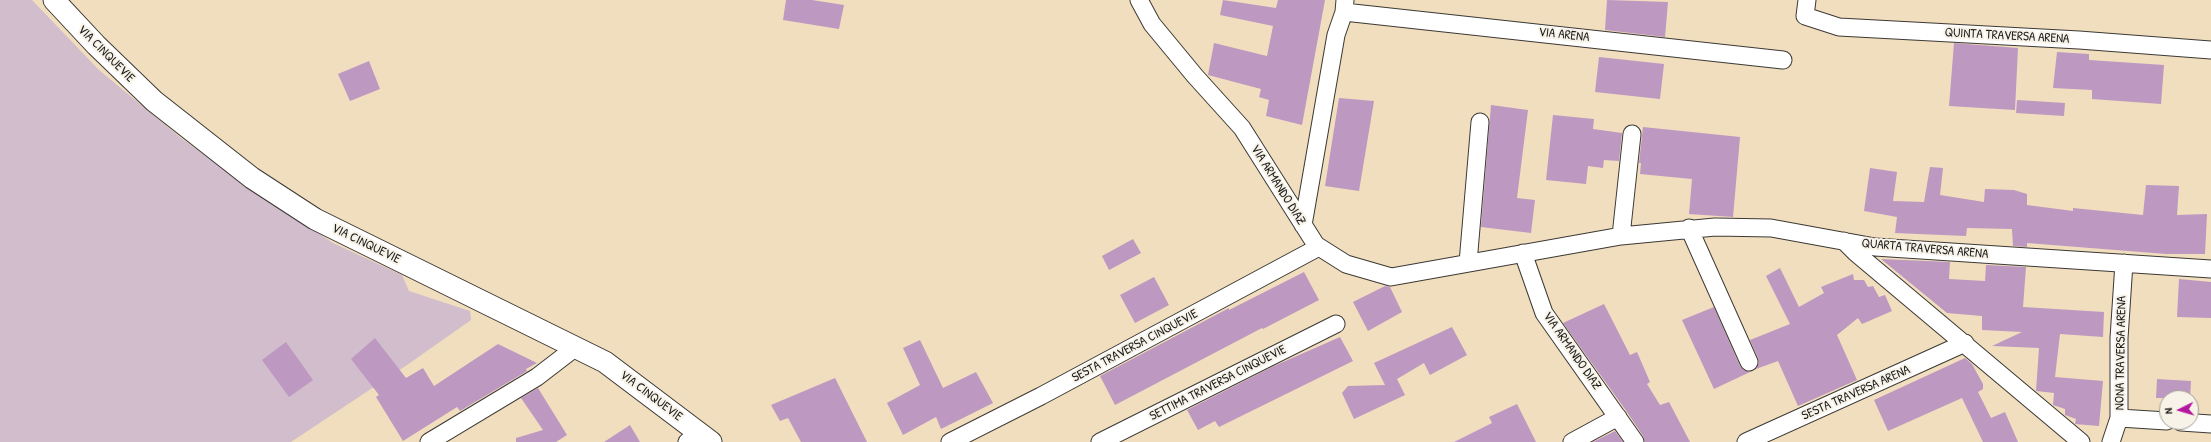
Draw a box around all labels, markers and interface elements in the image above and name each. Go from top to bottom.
street label: VIA CINQUEVIE [74,22,138,86]
street label: VIA ARENA [1538,25,1590,45]
street label: QUINTA TRAVERSA ARENA [1944,25,2070,47]
street label: VIA ARMANDO DIAZ [1247,142,1309,228]
street label: VIA CINQUEVIE [329,221,403,267]
street label: QUARTA TRAVERSA ARENA [1861,236,1989,262]
street label: NONA TRAVERSA ARENA [2112,296,2130,410]
street label: SESTA TRAVERSA CINQUEVIE [1069,306,1201,386]
street label: VIA ARMANDO DIAZ [1539,309,1605,393]
street label: SETTIMA TRAVERSA CINQUEVIE [1147,342,1289,424]
street label: SESTA TRAVERSA ARENA [1799,362,1913,424]
street label: VIA CINQUEVIE [617,367,685,425]
north arrow [2159,390,2199,430]
text: N [2161,407,2175,414]

